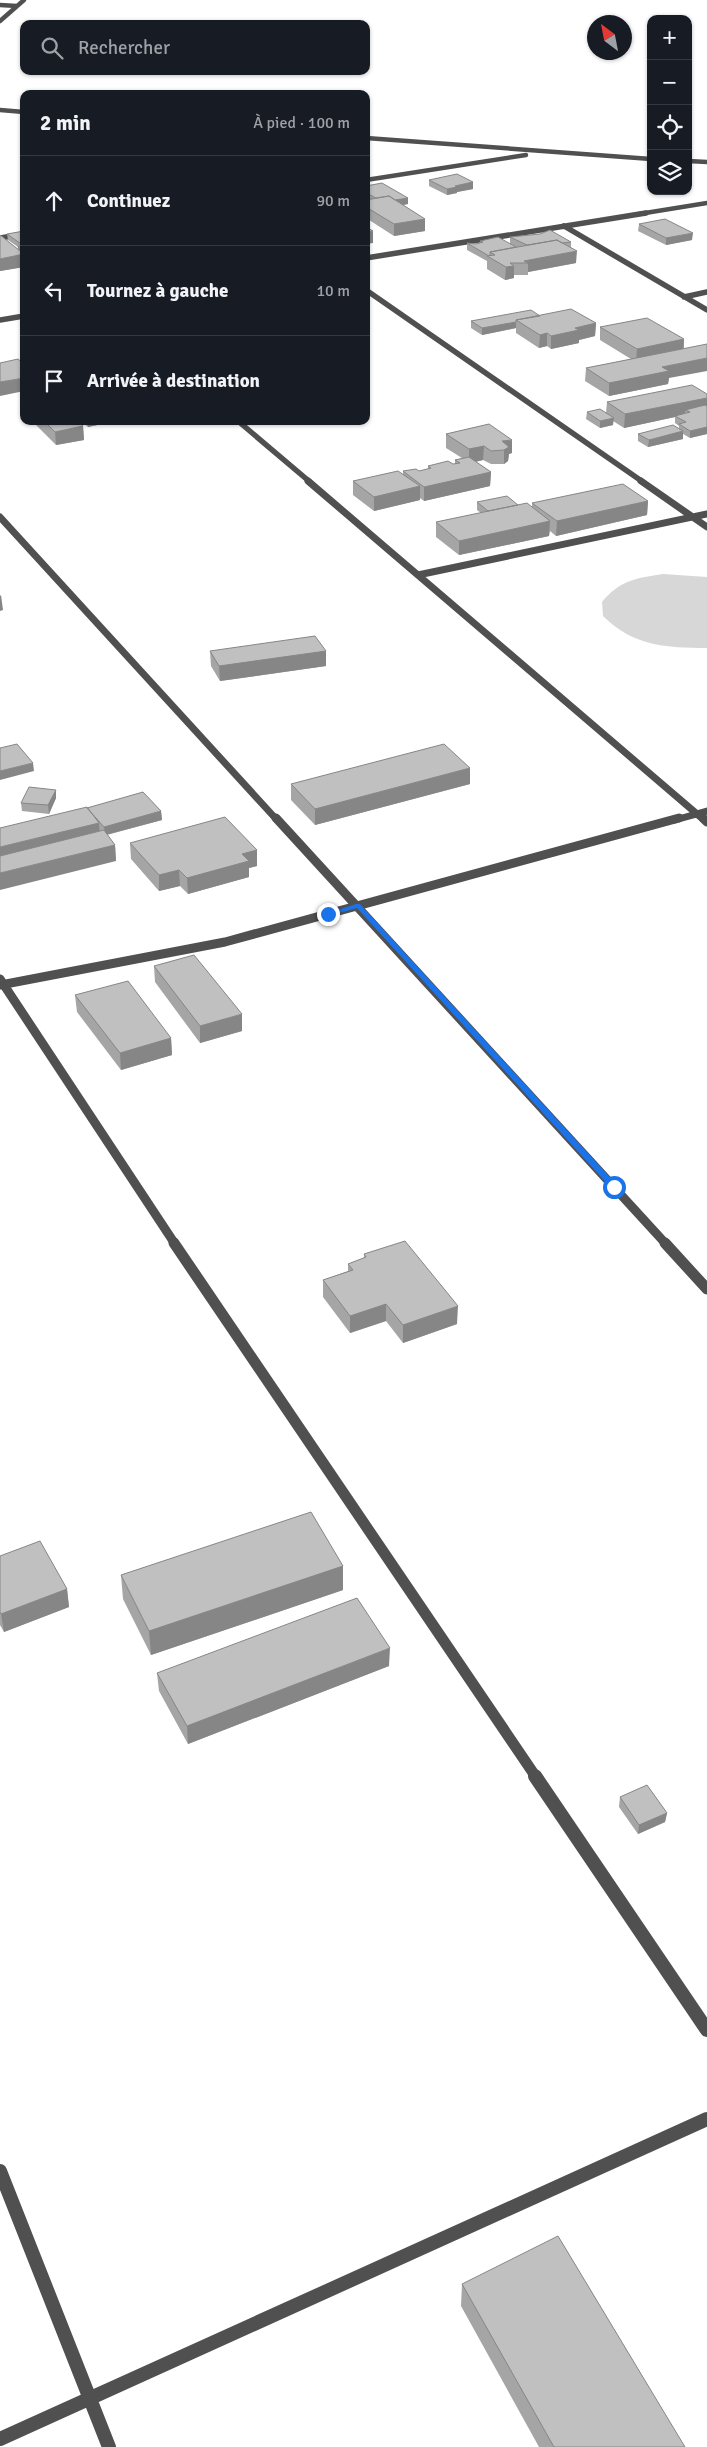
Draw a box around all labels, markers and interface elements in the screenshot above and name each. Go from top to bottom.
north arrow [587,15,632,60]
map controls [647,15,692,195]
button: + [647,15,692,60]
search box [20,20,370,75]
icon: search [38,34,66,62]
text: Rechercher [78,36,170,60]
button: − [647,60,692,105]
button: locate [647,105,692,150]
text: 2 min [40,110,91,136]
text: À pied · 100 m [253,113,350,133]
button: layers [647,150,692,195]
icon: ahead [40,187,68,215]
text: Continuez [87,189,170,213]
text: 90 m [316,191,350,211]
icon: left [40,277,68,305]
text: Tournez à gauche [87,279,228,303]
text: 10 m [316,281,350,301]
icon: arrive [40,367,68,395]
text: Arrivée à destination [87,369,260,393]
route end [317,903,340,926]
route start [603,1176,626,1199]

